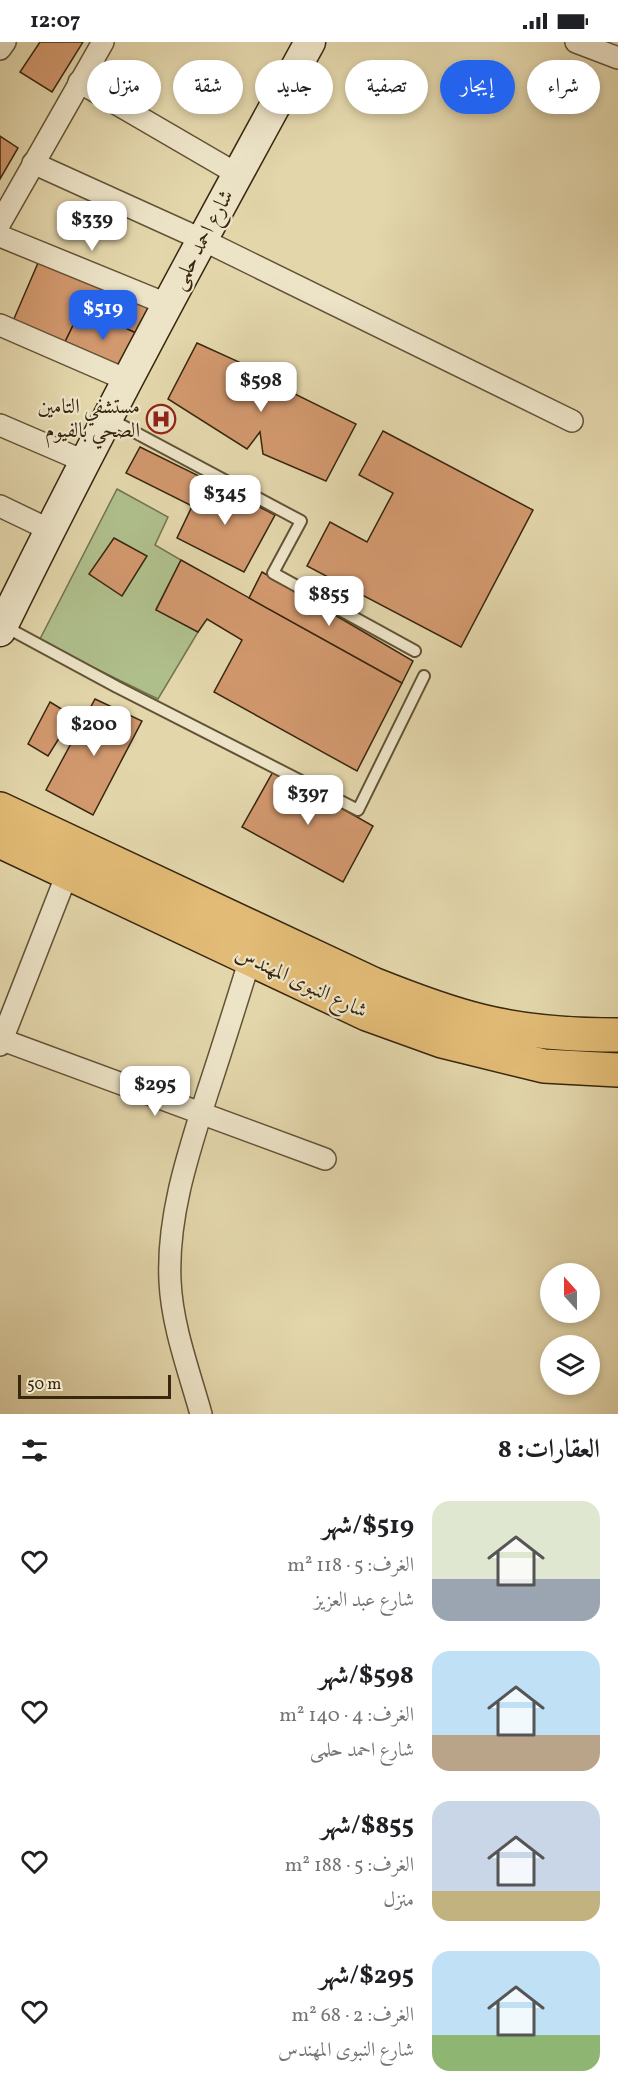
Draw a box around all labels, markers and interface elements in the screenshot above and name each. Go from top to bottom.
text: 12:07 [30,6,81,37]
chip: منزل [87,60,161,114]
chip: شقة [173,60,243,114]
chip: جديد [255,60,333,114]
chip: تصفية [345,60,428,114]
chip: إيجار [440,60,515,114]
chip: شراء [527,60,600,114]
street label: شارع احمد حلمى [164,185,243,296]
pin: $339 [56,201,128,252]
text: $339 [71,206,113,234]
pin: $519 [67,290,139,341]
text: $519 [83,295,123,323]
pin: $598 [225,362,297,413]
text: $598 [240,367,282,395]
place label: مستشفي التامين الصحي بالفيوم [37,393,140,450]
hospital icon: مستشفي التامين الصحي بالفيوم [145,403,177,435]
pin: $345 [189,475,261,526]
text: $345 [204,480,246,508]
pin: $855 [293,576,365,627]
text: $855 [309,581,349,609]
pin: $200 [58,706,130,757]
text: $200 [71,711,117,739]
pin: $397 [272,775,344,826]
text: $397 [287,780,329,808]
street label: شارع النبوى المهندس [229,940,372,1028]
pin: $295 [119,1066,191,1117]
text: $295 [134,1071,176,1099]
north arrow [540,1263,600,1323]
map controls [540,1263,600,1395]
button: layers [540,1335,600,1395]
scale bar [18,1372,171,1400]
text: 50 m [27,1374,61,1396]
text: العقارات: 8 [498,1432,600,1468]
icon: filters [18,1434,51,1467]
text: $519/شهر [322,1508,414,1544]
icon: home [480,1525,552,1597]
icon: heart [18,1545,51,1578]
text: الغرف: 5 · 118 m² [287,1552,414,1580]
text: شارع عبد العزيز [314,1587,414,1615]
text: $598/شهر [319,1658,414,1694]
icon: home [480,1675,552,1747]
icon: heart [18,1695,51,1728]
text: الغرف: 4 · 140 m² [279,1702,414,1730]
text: شارع احمد حلمى [310,1737,414,1765]
text: $855/شهر [321,1808,414,1844]
icon: home [480,1825,552,1897]
icon: heart [18,1845,51,1878]
text: الغرف: 5 · 188 m² [285,1852,414,1880]
text: منزل [383,1887,414,1915]
text: $295/شهر [320,1958,414,1994]
icon: home [480,1975,552,2047]
icon: heart [18,1995,51,2028]
text: الغرف: 2 · 68 m² [292,2002,414,2030]
text: شارع النبوى المهندس [278,2037,414,2065]

